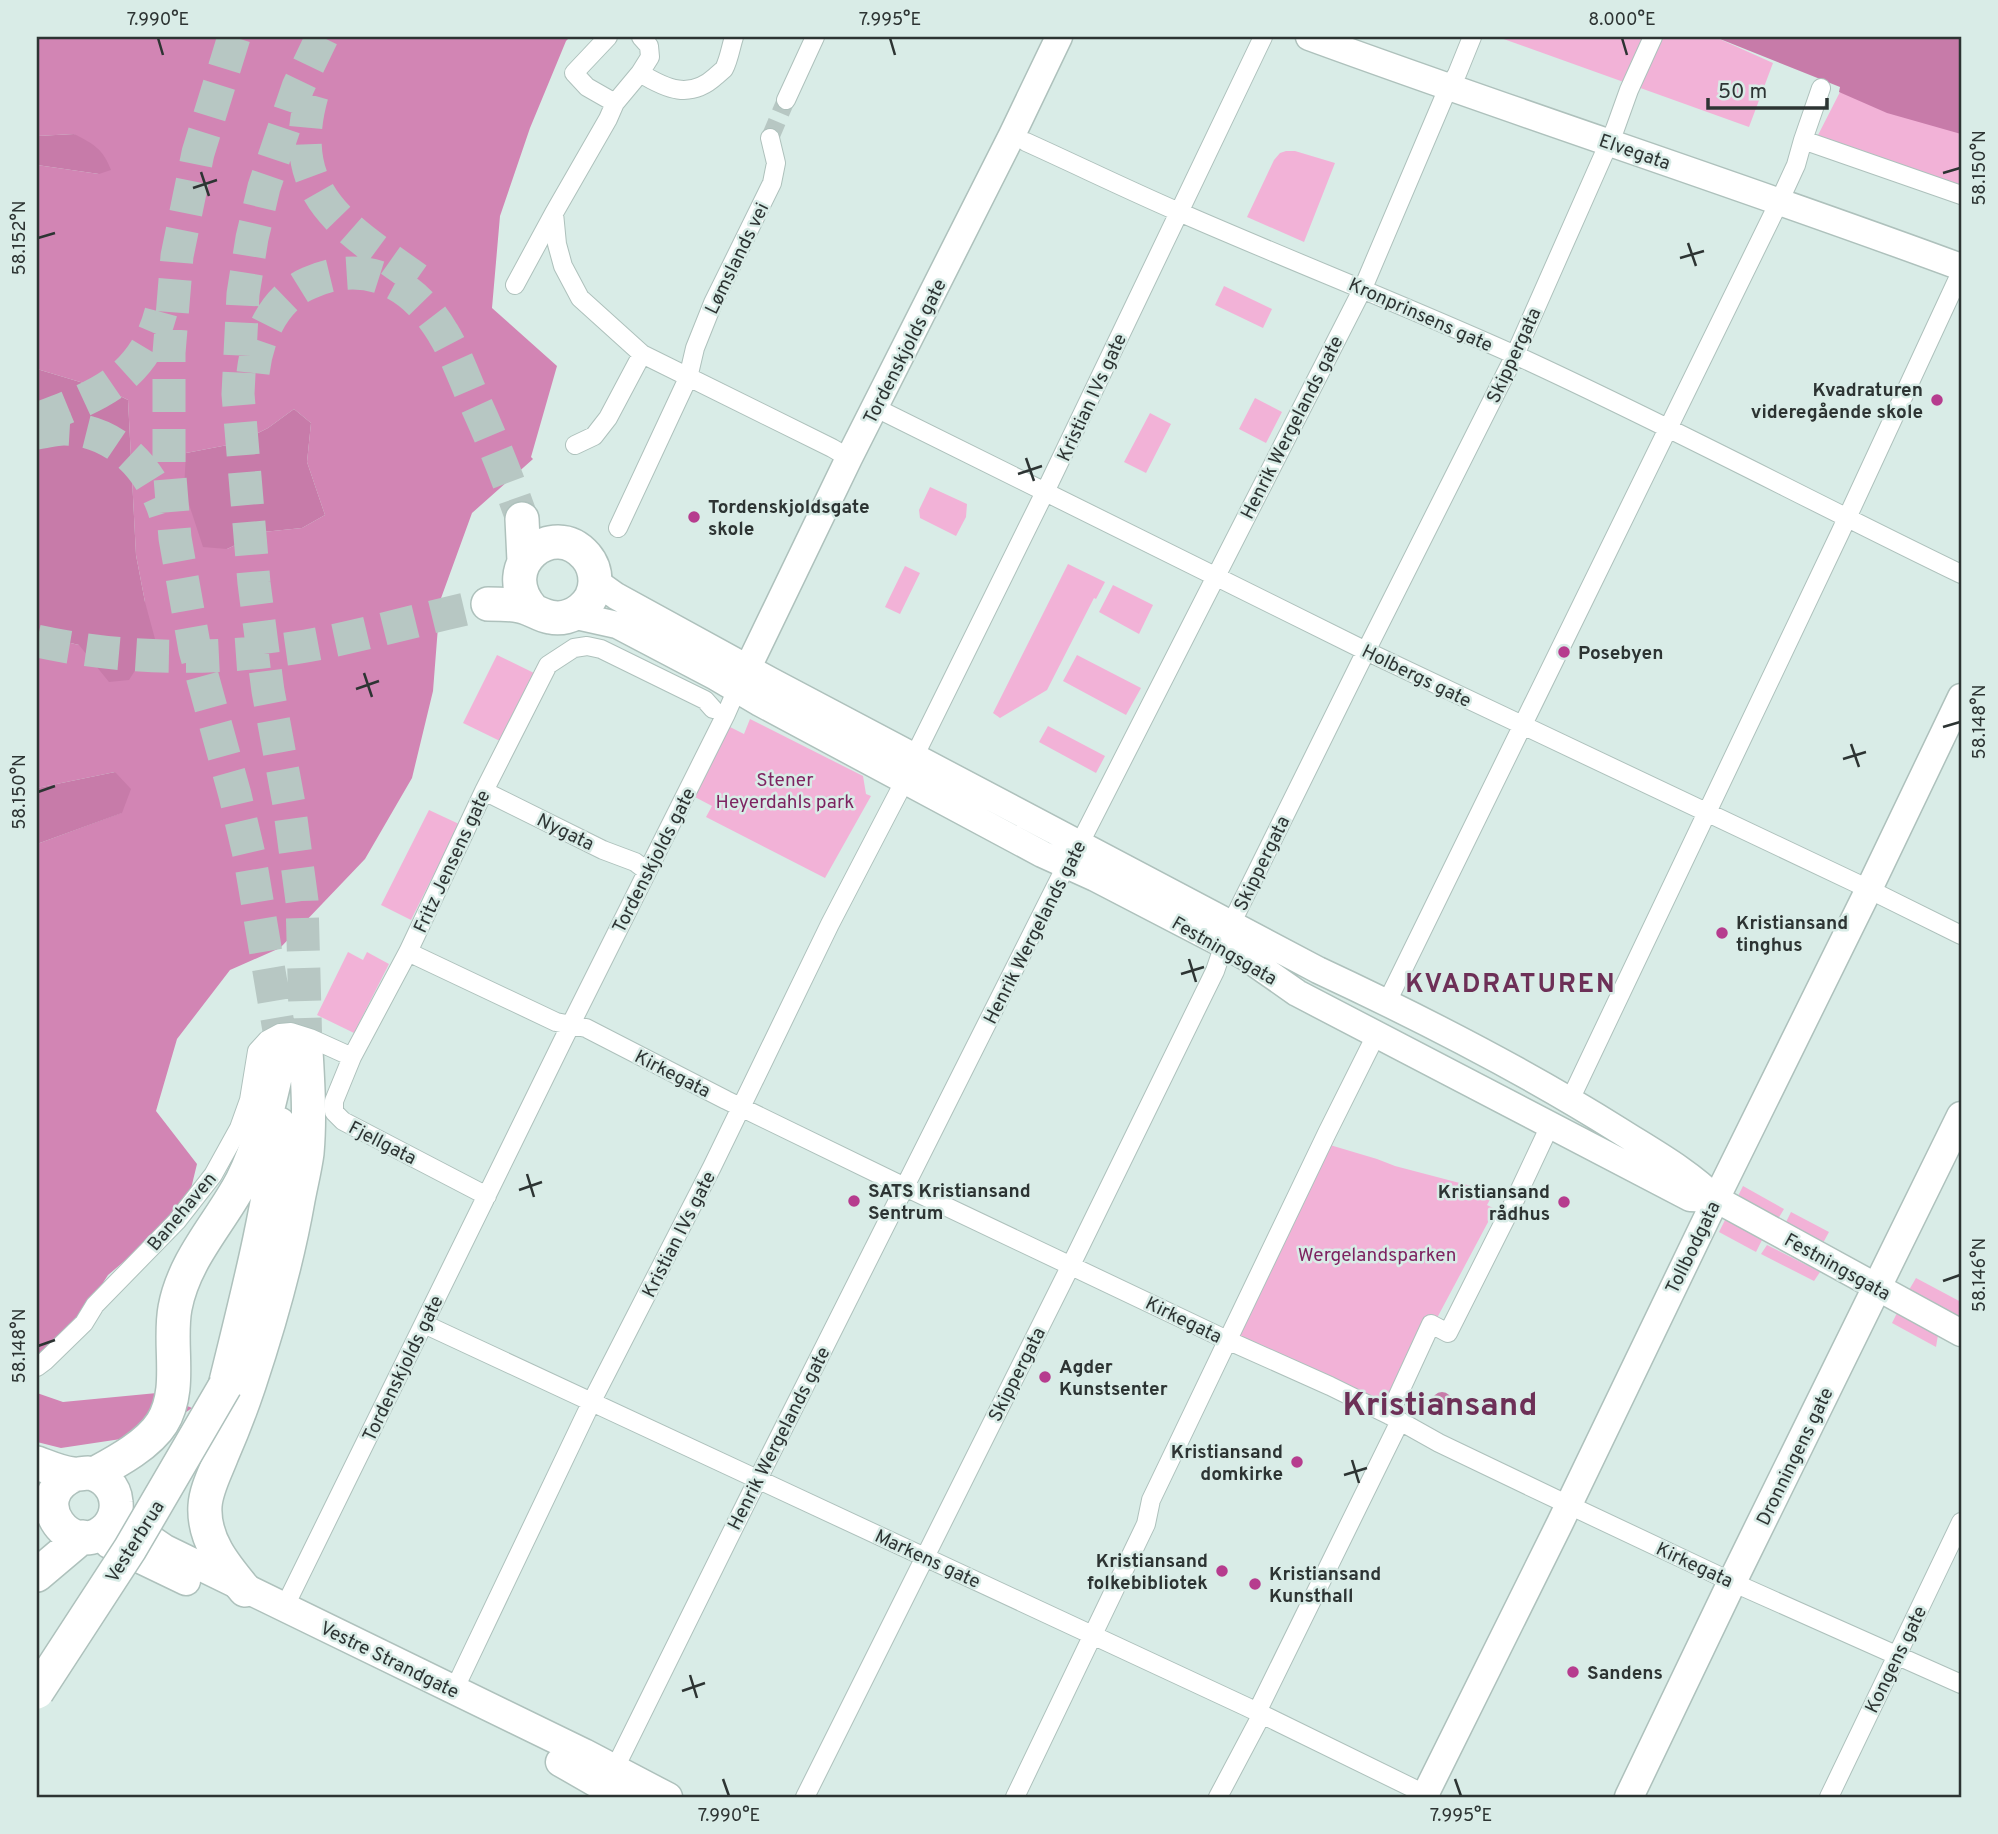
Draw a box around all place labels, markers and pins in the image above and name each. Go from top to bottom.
place label: Kvadraturen videregående skole [1751,379,1923,425]
marker: Kvadraturen videregående skole [1929,392,1945,408]
place label: Tordenskjoldsgate skole [708,496,870,542]
marker: Tordenskjoldsgate skole [686,509,702,525]
place label: Posebyen [1578,642,1663,666]
marker: Posebyen [1556,644,1572,660]
place label: Kristiansand tinghus [1736,912,1848,958]
marker: Kristiansand tinghus [1714,925,1730,941]
place label: SATS Kristiansand Sentrum [868,1180,1031,1226]
place label: Kristiansand rådhus [1438,1181,1550,1227]
marker: SATS Kristiansand Sentrum [846,1193,862,1209]
marker: Kristiansand rådhus [1556,1194,1572,1210]
place label: Agder Kunstsenter [1059,1356,1168,1402]
marker: Agder Kunstsenter [1037,1369,1053,1385]
place label: Kristiansand domkirke [1171,1441,1283,1487]
marker: Kristiansand domkirke [1289,1454,1305,1470]
place label: Kristiansand folkebibliotek [1087,1550,1208,1596]
marker: Kristiansand folkebibliotek [1214,1563,1230,1579]
place label: Kristiansand Kunsthall [1269,1563,1381,1609]
marker: Kristiansand Kunsthall [1247,1576,1263,1592]
place label: Sandens [1587,1662,1663,1686]
marker: Sandens [1565,1664,1581,1680]

